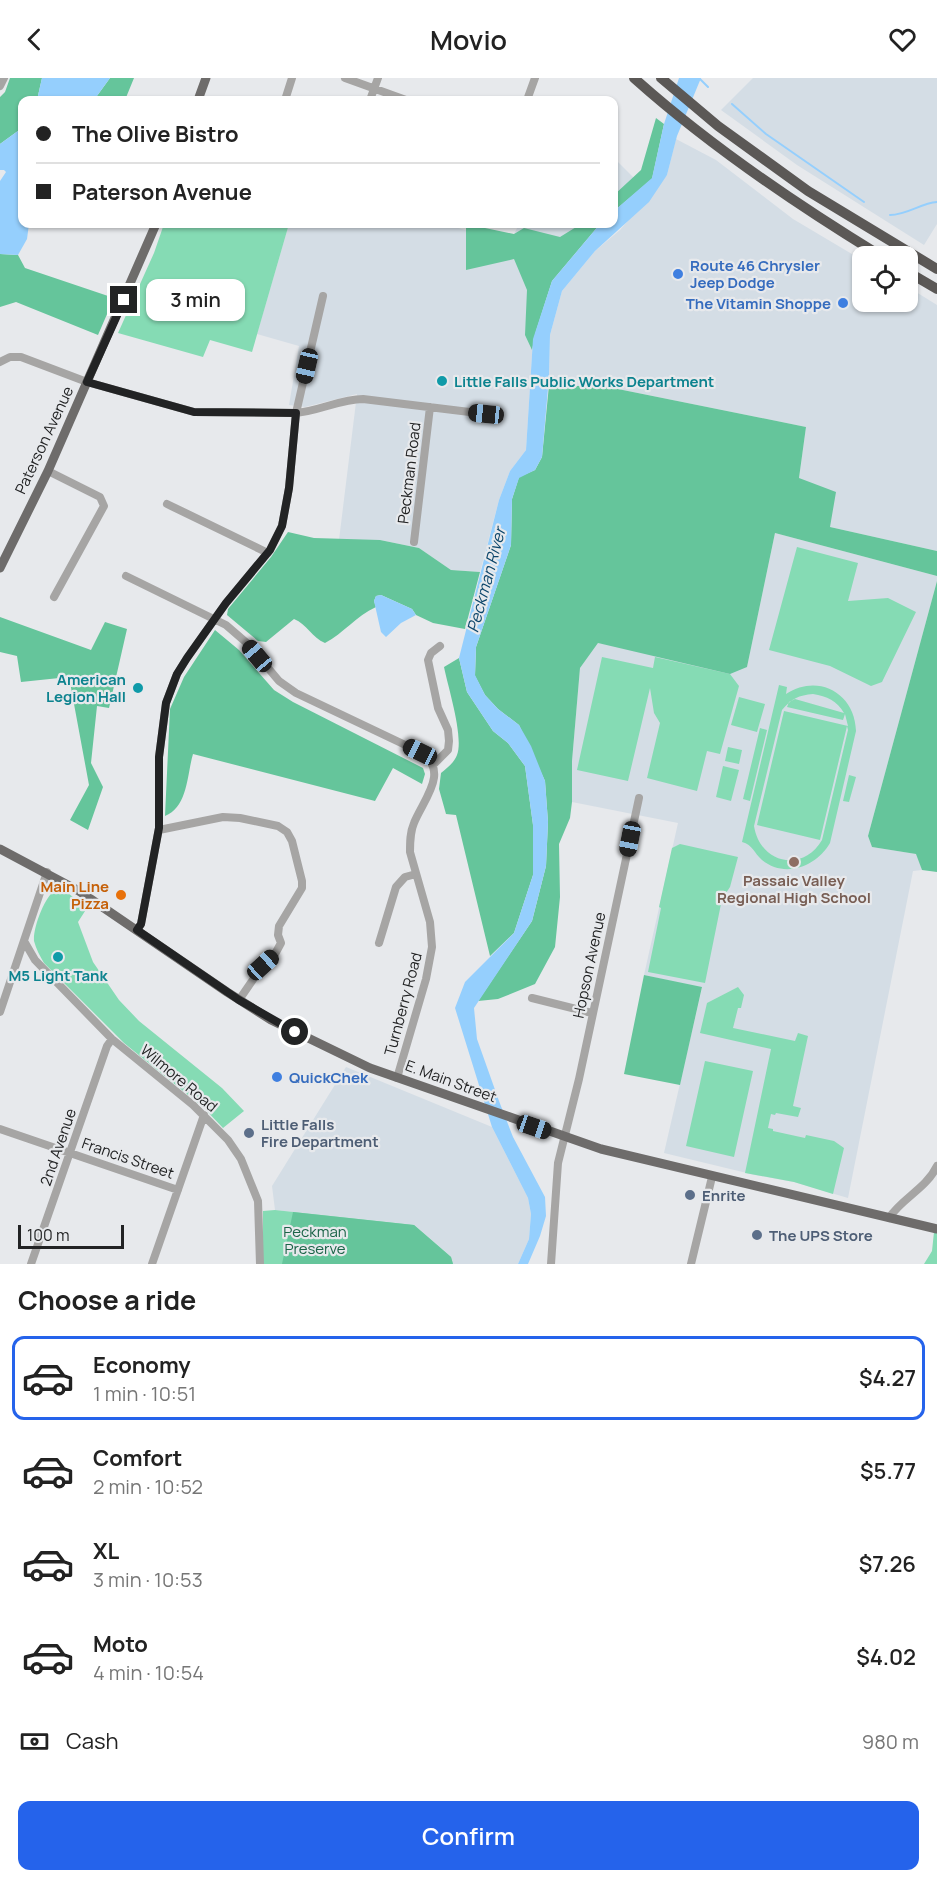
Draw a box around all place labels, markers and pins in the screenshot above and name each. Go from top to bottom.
place label: Route 46 Chrysler Jeep Dodge [690,255,820,293]
marker: Route 46 Chrysler Jeep Dodge [671,267,685,281]
place label: The Vitamin Shoppe [686,293,831,314]
marker: The Vitamin Shoppe [836,296,850,310]
place label: Little Falls Public Works Department [454,371,714,392]
marker: Little Falls Public Works Department [435,374,449,388]
place label: American Legion Hall [46,669,126,707]
marker: American Legion Hall [131,681,145,695]
marker: Passaic Valley Regional High School [787,855,801,869]
place label: Passaic Valley Regional High School [717,870,871,908]
place label: Main Line Pizza [40,876,109,914]
marker: Main Line Pizza [114,888,128,902]
marker: M5 Light Tank [51,950,65,964]
place label: M5 Light Tank [8,965,108,986]
place label: QuickChek [289,1067,369,1088]
marker: QuickChek [270,1070,284,1084]
place label: Little Falls Fire Department [261,1114,379,1152]
marker: Little Falls Fire Department [242,1126,256,1140]
place label: Enrite [702,1185,745,1206]
marker: Enrite [683,1188,697,1202]
place label: The UPS Store [769,1225,873,1246]
marker: The UPS Store [750,1228,764,1242]

